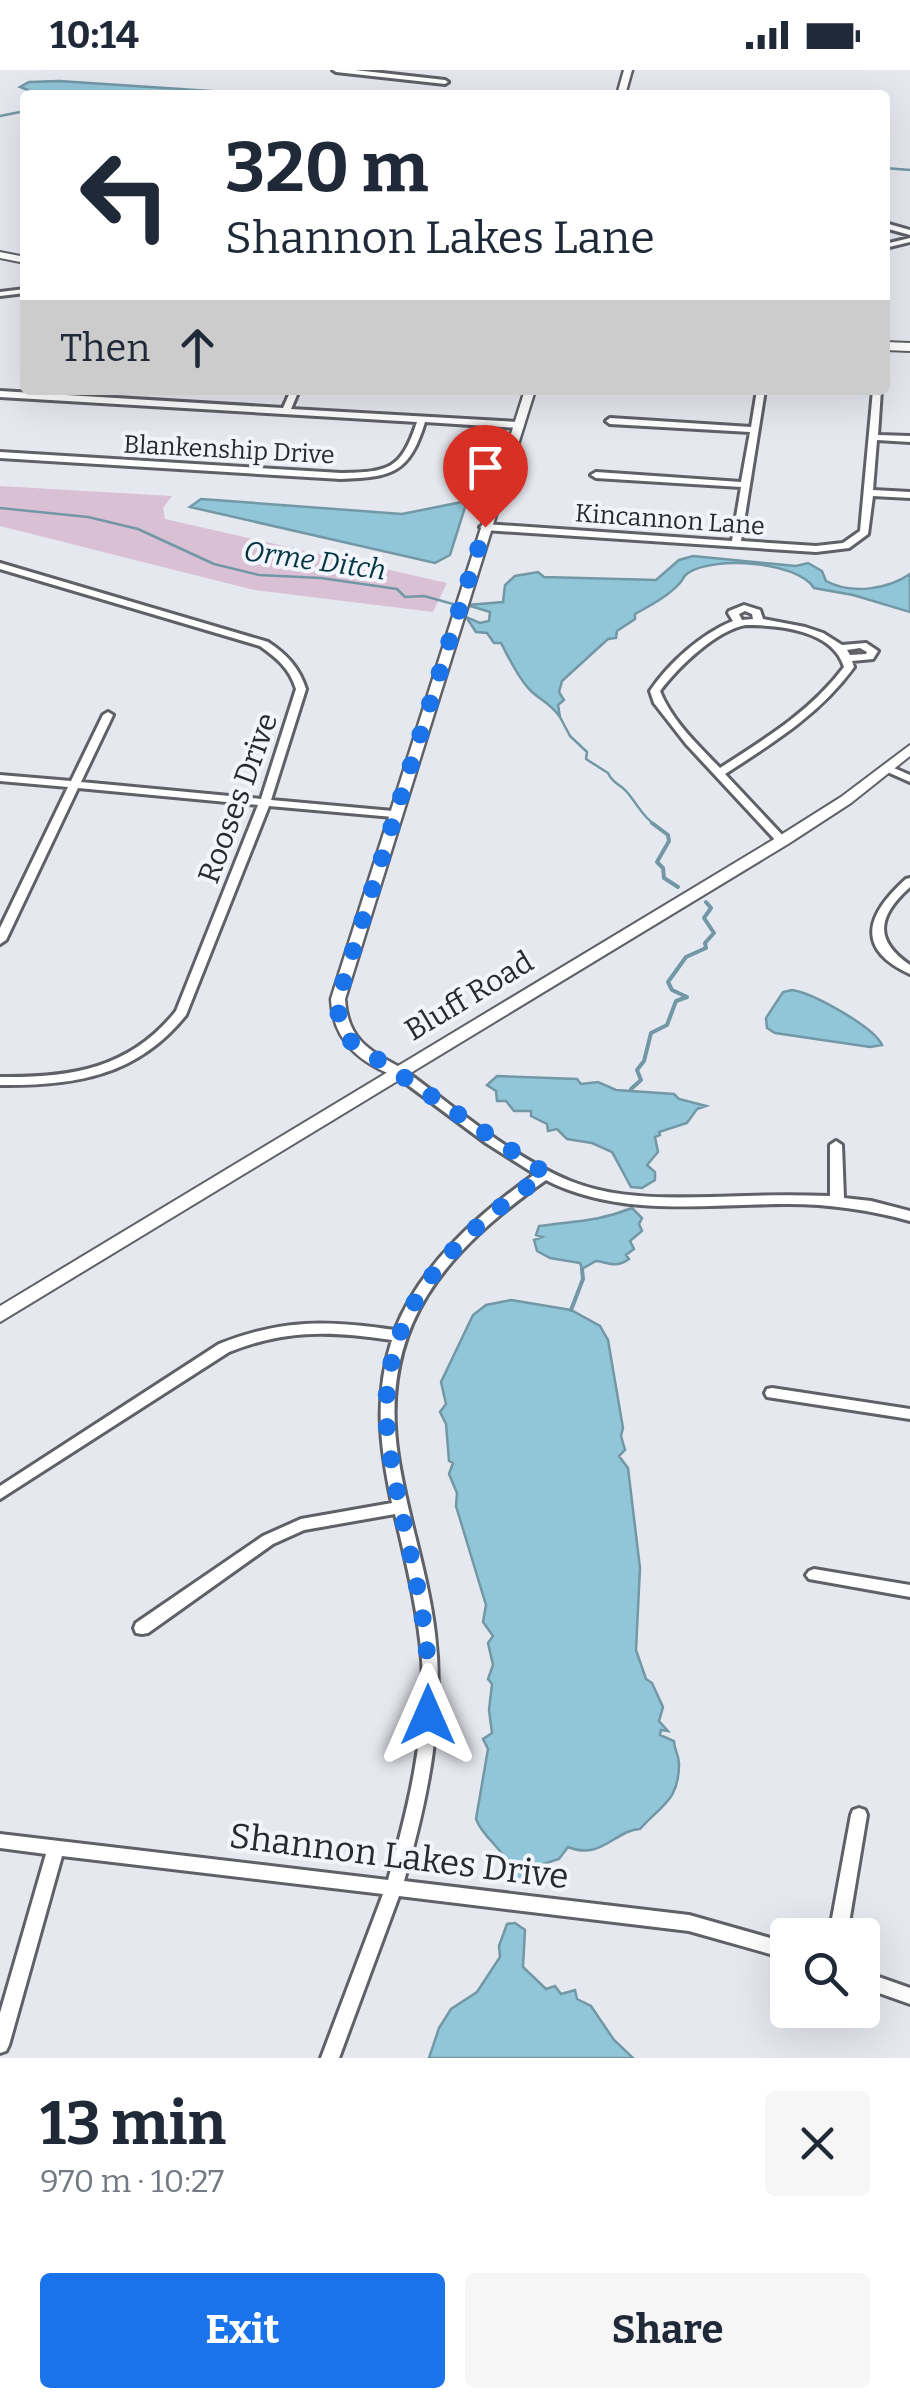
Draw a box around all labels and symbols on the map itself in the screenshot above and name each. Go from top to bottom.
pin [443,425,528,528]
street label: Blankenship Drive [123,429,335,471]
street label: Kincannon Lane [574,498,766,542]
water label: Orme Ditch [242,534,388,587]
street label: Rooses Drive [191,708,285,888]
street label: Bluff Road [398,944,540,1048]
position arrow [376,1663,480,1767]
street label: Shannon Lakes Drive [227,1814,571,1898]

